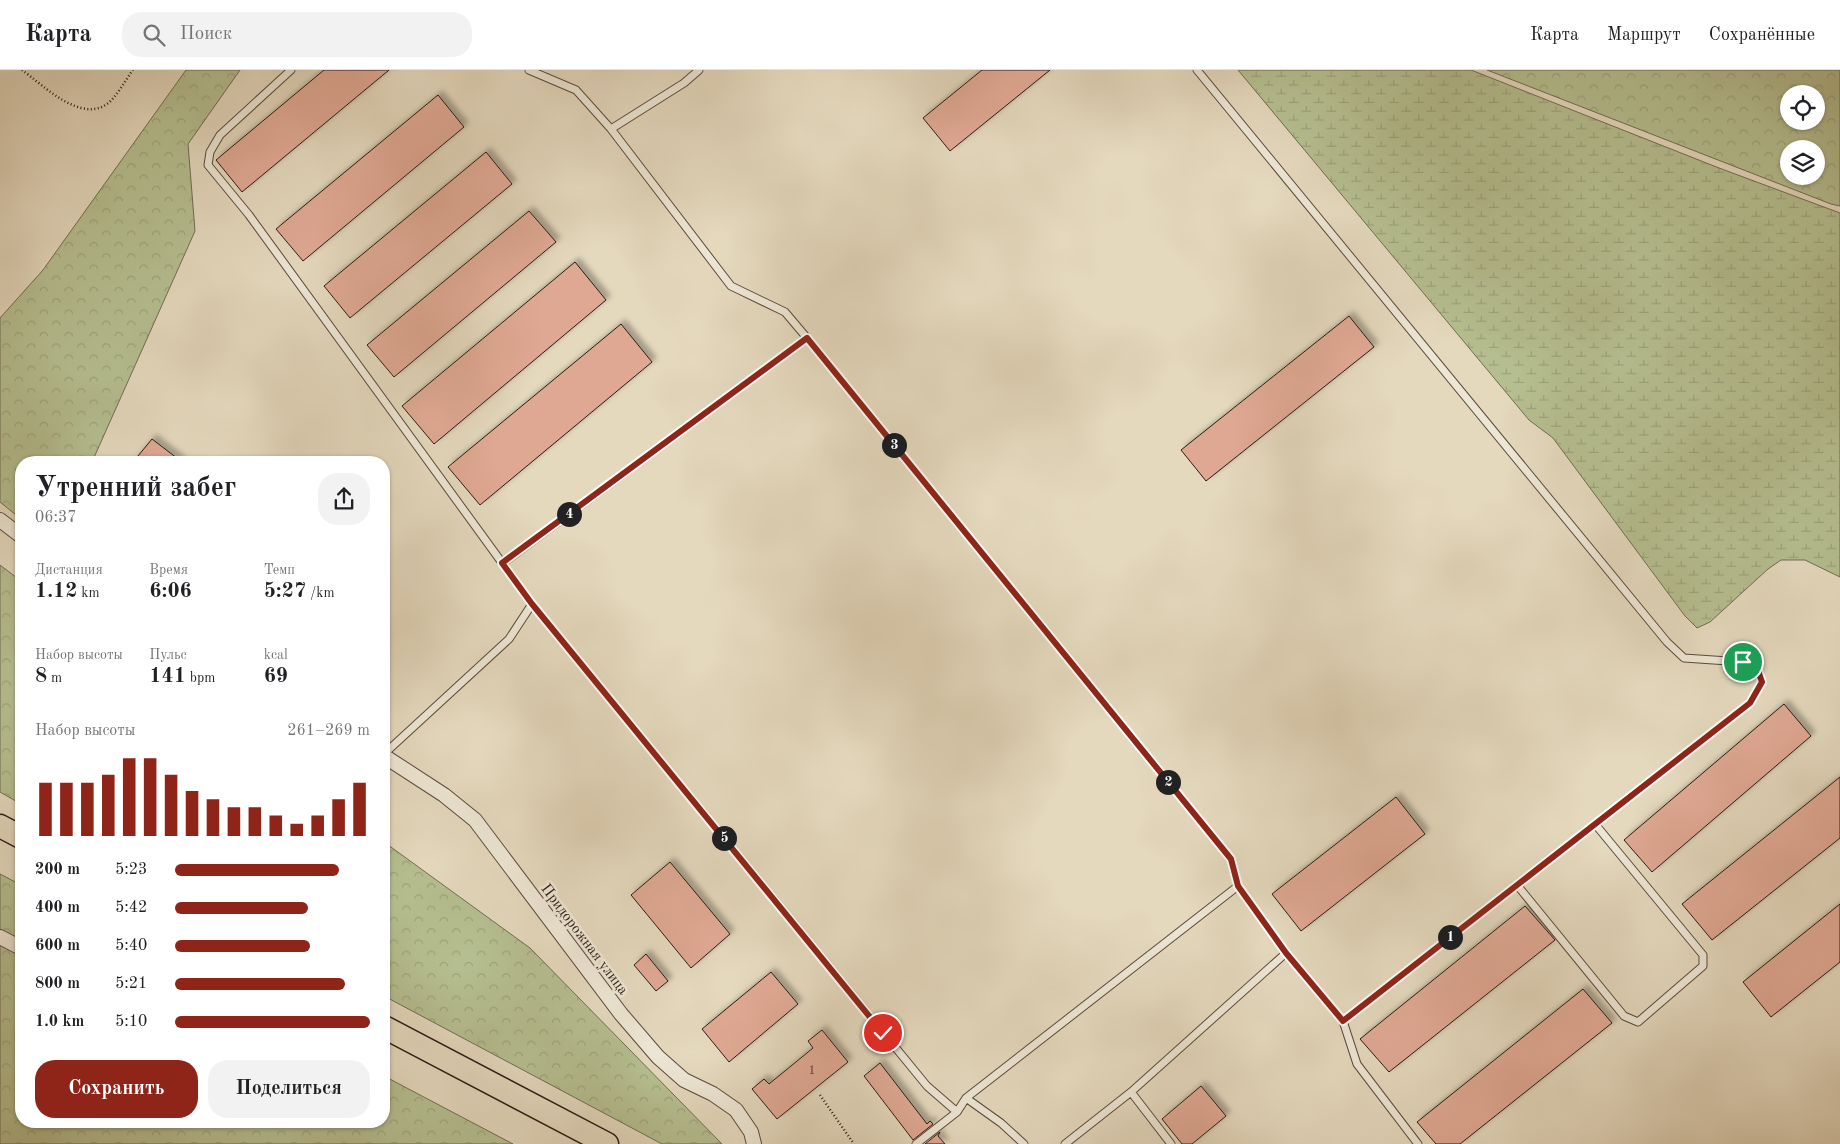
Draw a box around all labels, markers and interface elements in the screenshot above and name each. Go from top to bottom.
search box [122,12,472,57]
icon: search [140,21,168,49]
text: Карта [25,23,92,47]
text: Поиск [180,25,232,44]
text: Карта [1530,26,1579,44]
text: Маршрут [1607,26,1681,44]
text: Сохранённые [1709,26,1815,44]
map controls [1780,85,1825,185]
button: locate [1780,85,1825,130]
button: layers [1780,140,1825,185]
pin: 3 [882,432,906,458]
text: 3 [890,438,899,452]
button: share [318,473,370,525]
text: Утренний забег [35,475,236,503]
pin: 4 [556,502,582,526]
text: 4 [565,507,574,521]
text: 06:37 [35,510,77,526]
text: Дистанция [35,563,103,577]
text: Время [149,563,188,577]
text: Темп [264,563,295,577]
text: 1.12 [35,581,77,602]
text: 6:06 [149,581,192,602]
text: 5:27 [264,581,306,602]
text: km [77,586,100,600]
text: /km [306,586,335,600]
pin [1722,641,1764,683]
text: Набор высоты [35,648,123,662]
text: Пульс [149,648,187,662]
text: kcal [264,648,288,662]
icon: arrive [1729,648,1757,676]
text: 8 [35,666,47,687]
text: 141 [149,666,186,687]
text: 69 [264,666,288,687]
text: m [47,671,62,685]
text: bpm [186,671,215,685]
text: Набор высоты [35,723,135,739]
text: 261–269 m [287,723,370,739]
pin: 2 [1156,770,1180,794]
text: 2 [1164,775,1173,789]
pin: 5 [712,826,736,850]
text: 5 [720,831,729,845]
text: 200 m [35,862,80,878]
text: 5:23 [115,862,147,878]
street label: Придорожная улица [537,882,631,999]
text: 400 m [35,900,80,916]
text: 5:42 [115,900,147,916]
pin: 1 [1438,924,1462,950]
text: 1 [1446,930,1455,944]
text: 600 m [35,938,80,954]
text: 5:40 [115,938,147,954]
text: 800 m [35,976,80,992]
text: 5:21 [115,976,147,992]
pin [862,1012,904,1054]
text: 1.0 km [35,1014,84,1030]
text: 5:10 [115,1014,147,1030]
icon: check [869,1019,897,1047]
button: Сохранить [35,1060,198,1118]
button: Поделиться [208,1060,370,1118]
house number: 1 [809,1065,815,1077]

